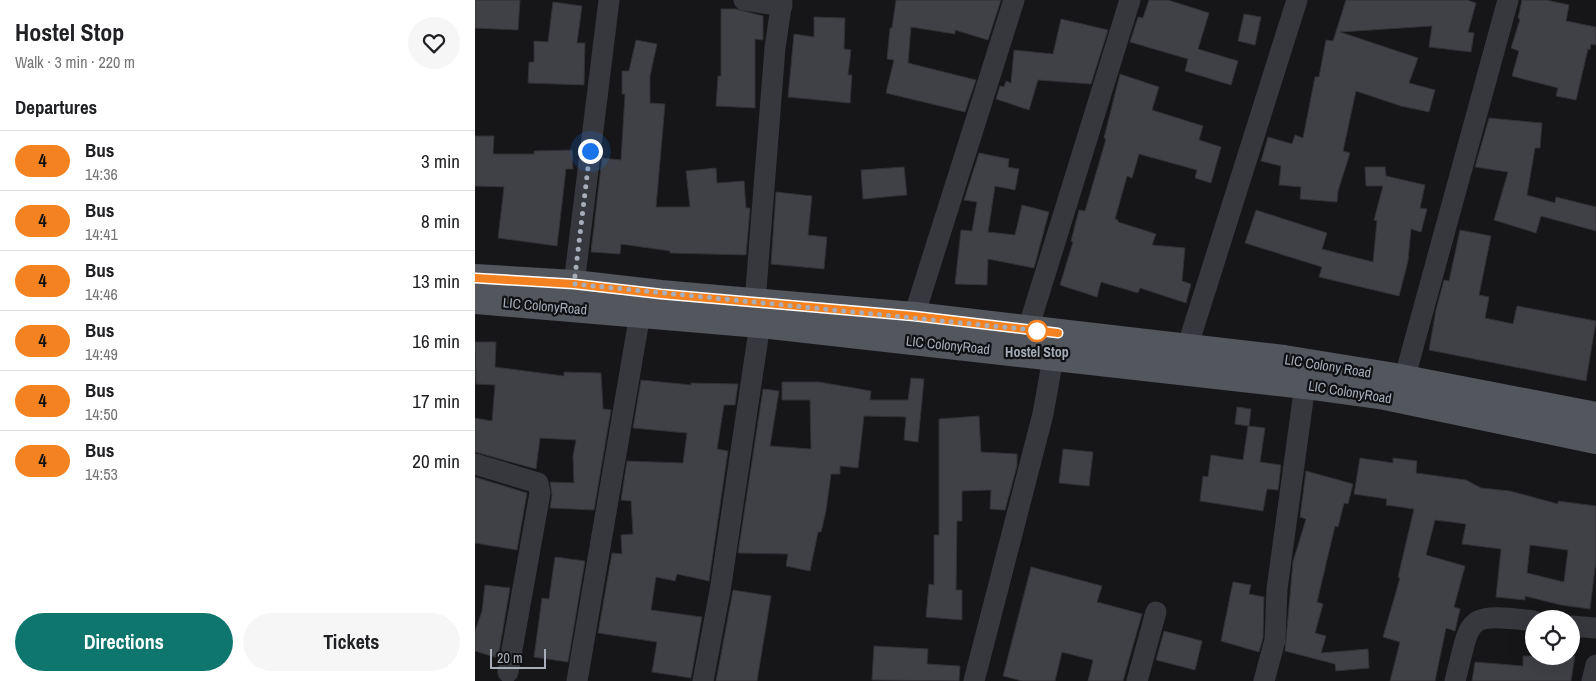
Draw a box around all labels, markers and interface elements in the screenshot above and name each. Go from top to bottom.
text: Hostel Stop [15,16,124,48]
button: heart [408,17,460,69]
text: Walk · 3 min · 220 m [15,51,135,73]
text: Departures [15,94,97,120]
text: Bus [85,137,114,163]
your location [578,139,603,164]
text: 4 [38,148,47,173]
text: 3 min [421,148,460,174]
text: 14:36 [85,163,118,185]
text: Bus [85,197,114,223]
text: 4 [38,208,47,233]
text: 8 min [421,208,460,234]
text: 14:41 [85,223,118,245]
text: Bus [85,257,114,283]
text: 4 [38,268,47,293]
text: 13 min [412,268,460,294]
text: 14:46 [85,283,118,305]
street label: LIC ColonyRoad [502,293,588,319]
text: Bus [85,317,114,343]
marker: Hostel Stop [1026,320,1048,342]
text: 4 [38,328,47,353]
text: 16 min [412,328,460,354]
street label: LIC ColonyRoad [905,332,991,358]
text: 14:49 [85,343,118,365]
place label: Hostel Stop [1005,343,1069,361]
street label: LIC Colony Road [1283,350,1373,382]
text: Bus [85,377,114,403]
street label: LIC ColonyRoad [1307,377,1393,407]
text: 4 [38,388,47,413]
text: 17 min [412,388,460,414]
text: 14:50 [85,403,118,425]
text: Bus [85,437,114,463]
text: 4 [38,448,47,473]
text: 20 min [412,448,460,474]
text: 14:53 [85,463,118,485]
map controls [1525,610,1580,665]
button: locate [1525,610,1580,665]
button: Directions [15,613,233,671]
button: Tickets [243,613,460,671]
scale bar [490,646,546,669]
text: 20 m [497,649,523,667]

